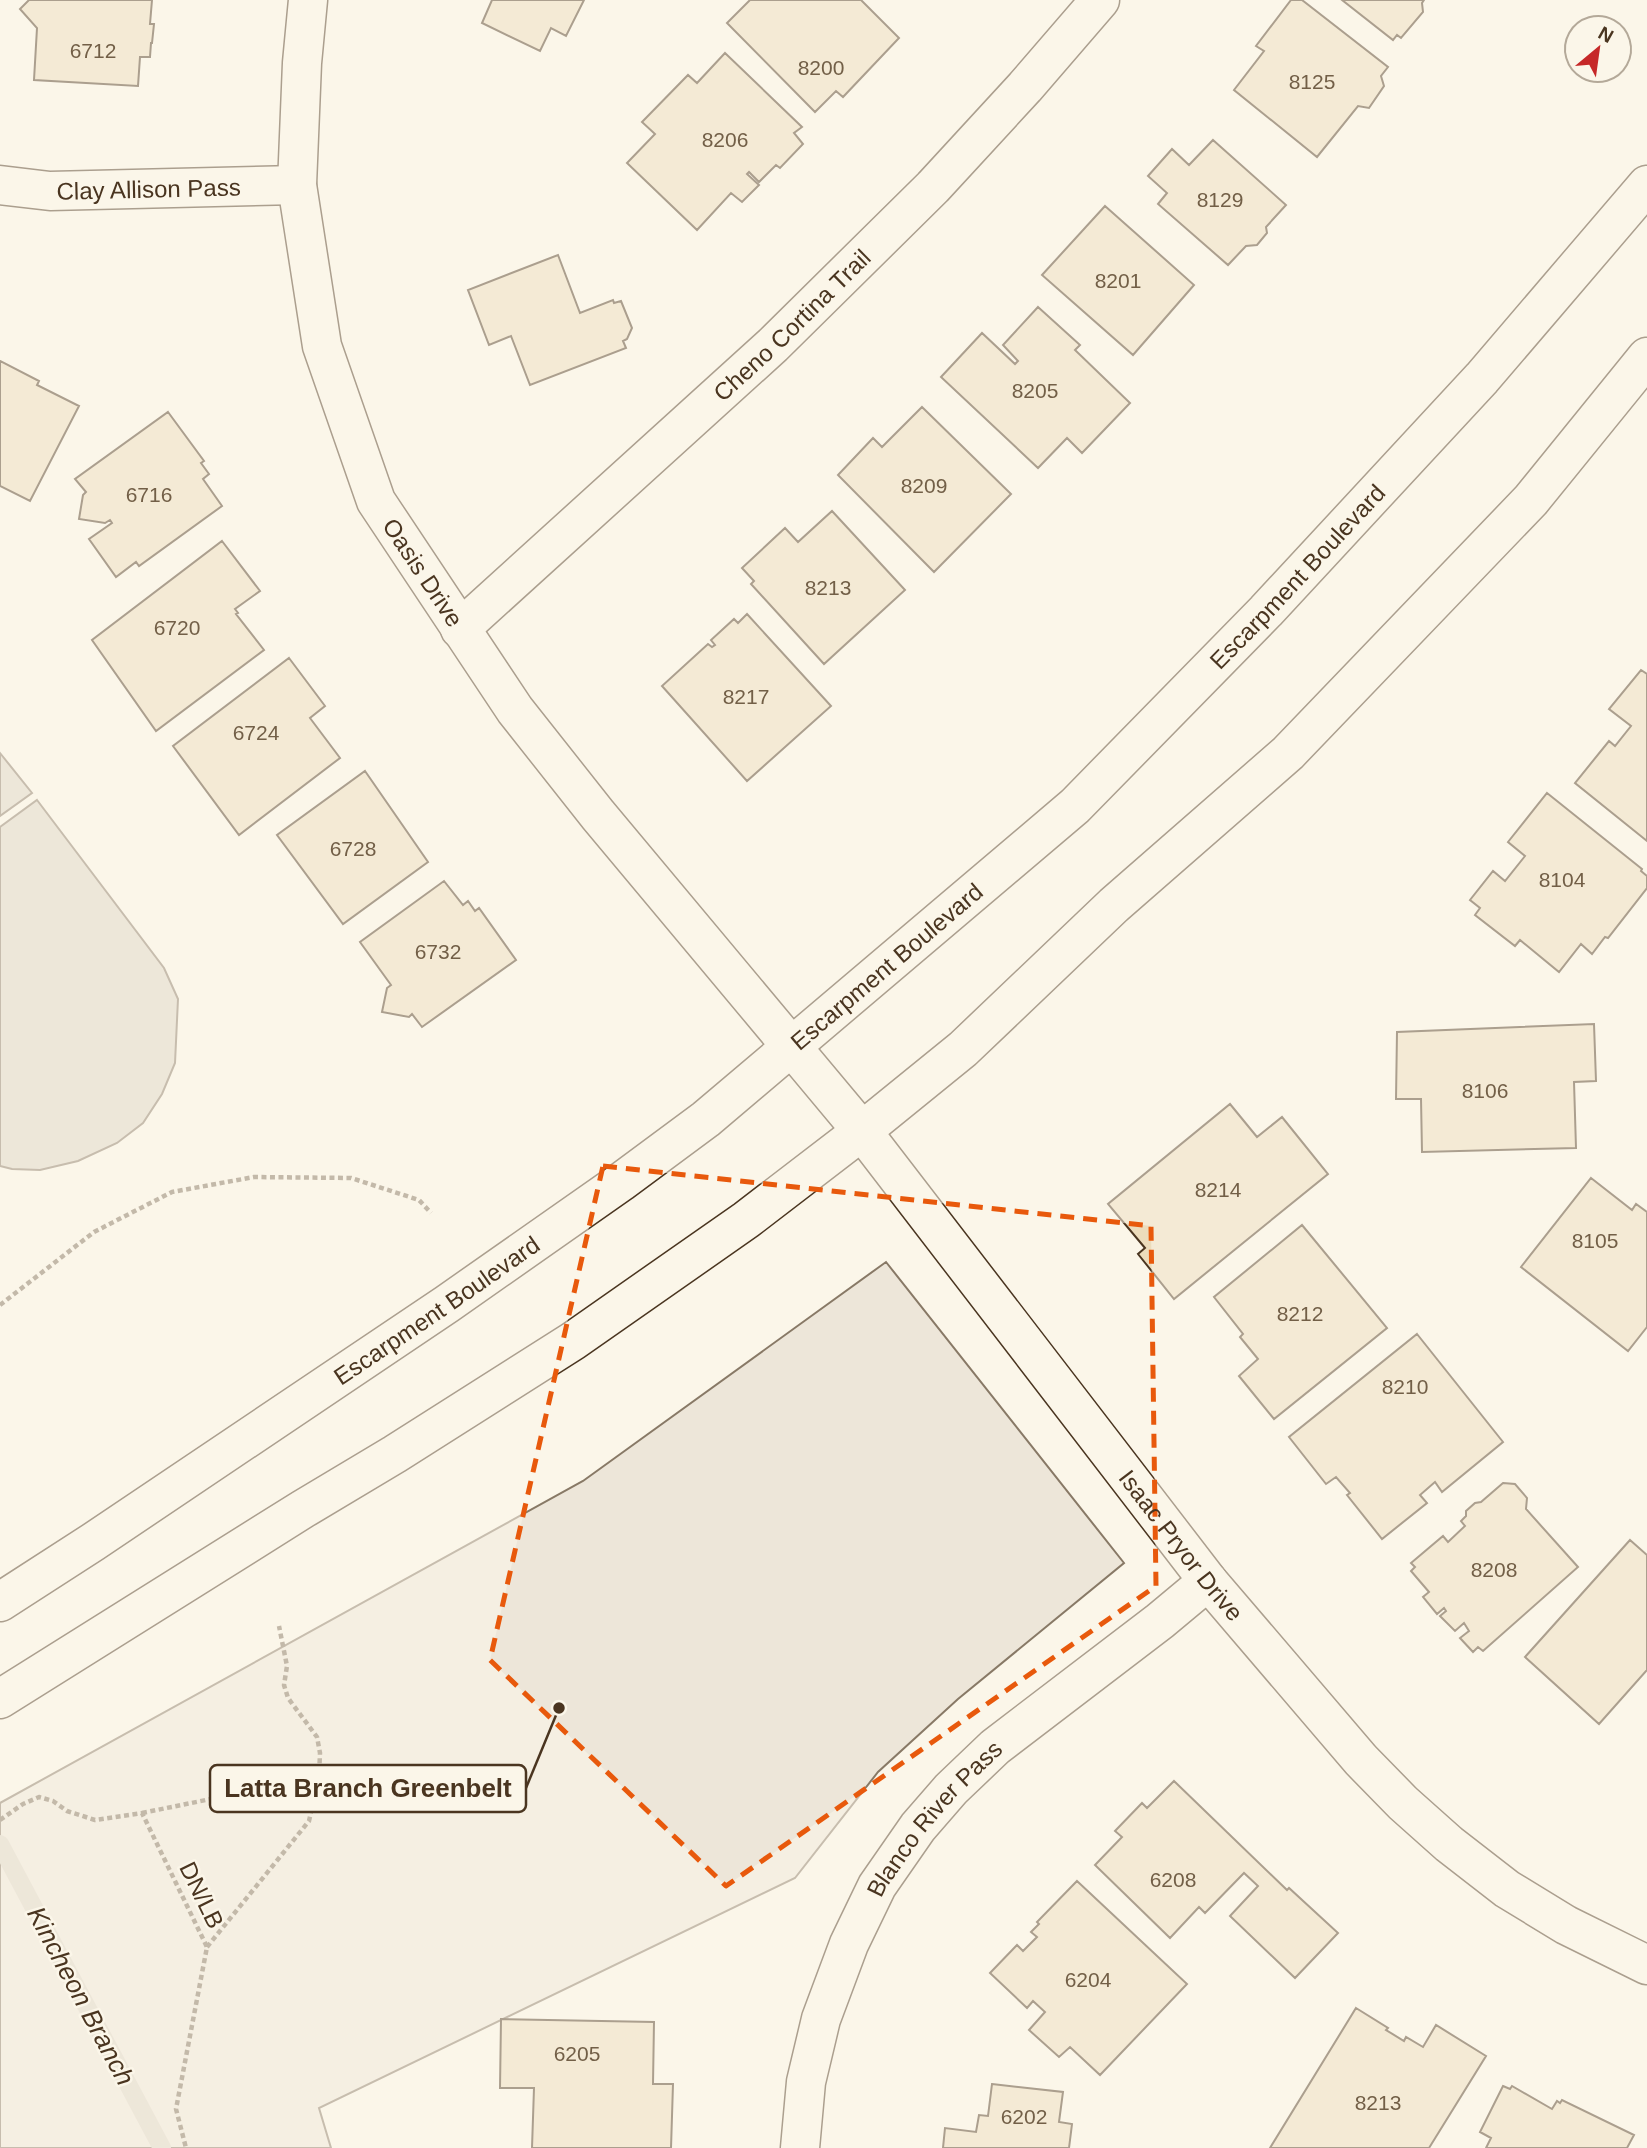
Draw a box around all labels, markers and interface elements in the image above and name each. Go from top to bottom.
north arrow [1563,14,1633,84]
text: N [1595,22,1617,47]
house number: 6712 [70,39,116,62]
house number: 8200 [798,56,844,79]
house number: 8125 [1289,70,1335,93]
house number: 8206 [702,128,748,151]
street label: Clay Allison Pass [56,173,241,204]
house number: 8129 [1197,188,1243,211]
street label: Cheno Cortina Trail [708,243,876,406]
house number: 8201 [1095,269,1141,292]
house number: 8205 [1012,379,1058,402]
house number: 8209 [901,474,947,497]
street label: Escarpment Boulevard [1204,479,1390,674]
house number: 6716 [126,483,172,506]
street label: Oasis Drive [378,513,469,631]
house number: 8213 [805,576,851,599]
house number: 6720 [154,616,200,639]
house number: 8217 [723,685,769,708]
house number: 6724 [233,721,280,744]
house number: 6728 [330,837,376,860]
house number: 8104 [1539,868,1586,891]
street label: Escarpment Boulevard [785,877,988,1055]
house number: 6732 [415,940,461,963]
house number: 8106 [1462,1079,1508,1102]
house number: 8214 [1195,1178,1242,1201]
house number: 8105 [1572,1229,1618,1252]
street label: Escarpment Boulevard [328,1230,544,1390]
house number: 8212 [1277,1302,1323,1325]
house number: 8210 [1382,1375,1428,1398]
street label: Isaac Pryor Drive [1114,1464,1249,1626]
house number: 8208 [1471,1558,1517,1581]
street label: Blanco River Pass [861,1735,1007,1901]
callout: Latta Branch Greenbelt [210,1765,526,1812]
text: Latta Branch Greenbelt [224,1773,512,1803]
street label: DN/LB [174,1857,230,1933]
house number: 6208 [1150,1868,1196,1891]
water label: Kincheon Branch [21,1902,141,2090]
house number: 6204 [1065,1968,1112,1991]
house number: 6205 [554,2042,600,2065]
house number: 8213 [1355,2091,1401,2114]
house number: 6202 [1001,2105,1047,2128]

